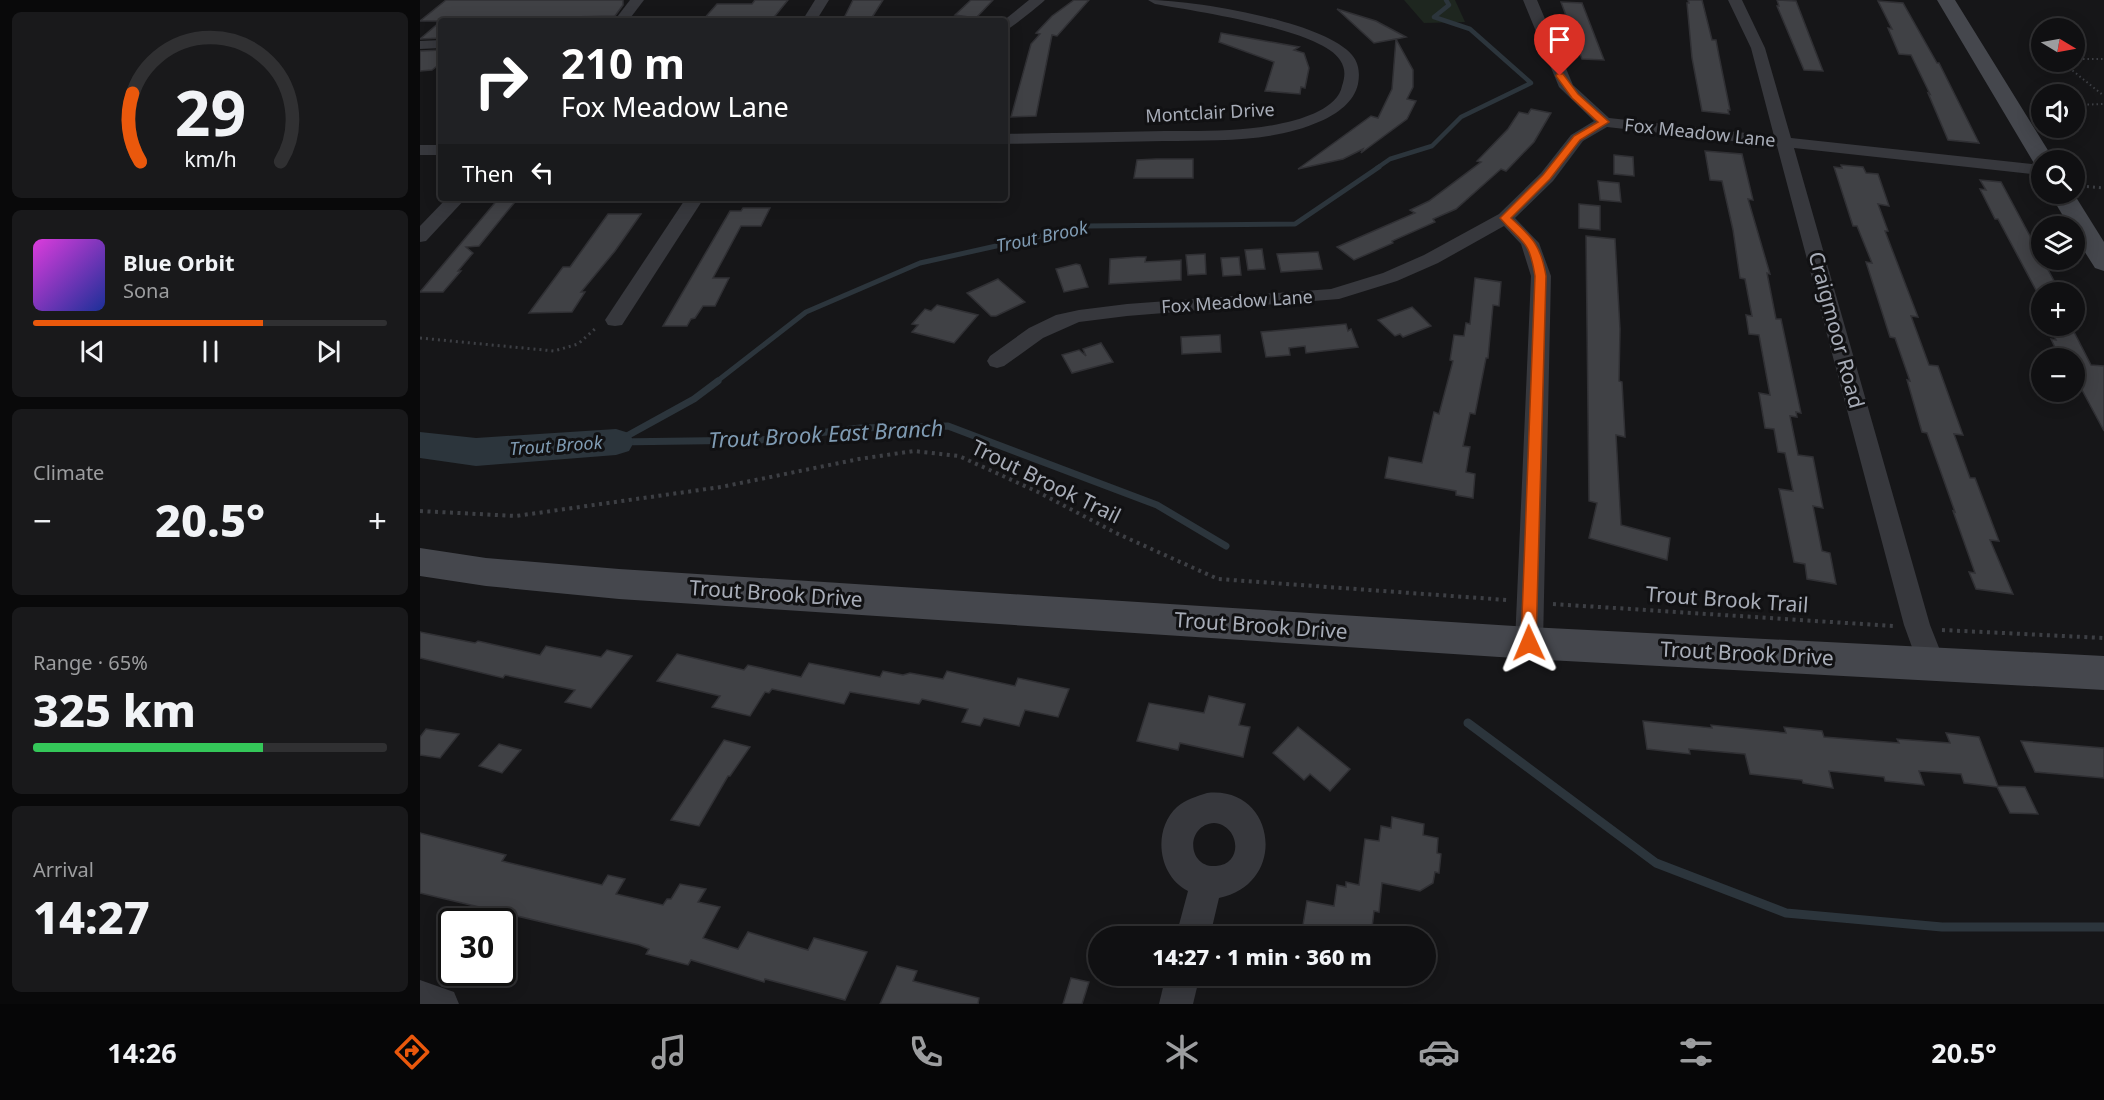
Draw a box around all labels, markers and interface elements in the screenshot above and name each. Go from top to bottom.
pin [1534,14,1585,76]
north arrow [2031,18,2085,72]
map controls [2031,18,2085,402]
icon: arrive [1543,23,1576,56]
text: 210 m [561,34,685,91]
icon: right [462,42,540,120]
text: 29 [174,69,246,154]
button: sound [2031,84,2085,138]
text: Fox Meadow Lane [561,88,789,125]
street label: Montclair Drive [1145,97,1275,127]
street label: Fox Meadow Lane [1623,112,1777,152]
text: km/h [184,145,236,174]
button: search [2031,150,2085,204]
icon: left [526,156,559,189]
text: Then [462,158,514,188]
water label: Trout Brook [994,214,1091,257]
button: layers [2031,216,2085,270]
text: Blue Orbit [123,247,235,277]
street label: Craigmoor Road [1803,248,1871,411]
text: Sona [123,277,170,304]
button: + [2031,282,2085,336]
street label: Fox Meadow Lane [1160,284,1314,318]
icon: previous [76,335,109,368]
icon: pause [194,335,227,368]
icon: next [312,335,345,368]
button: − [2031,348,2085,402]
water label: Trout Brook East Branch [708,412,944,454]
water label: Trout Brook [509,430,604,460]
street label: Trout Brook Trail [967,433,1126,529]
text: Climate [33,459,104,486]
text: 20.5° [155,489,265,550]
text: − [33,498,52,543]
text: + [368,498,387,543]
street label: Trout Brook Drive [689,573,864,613]
street label: Trout Brook Trail [1645,579,1809,619]
street label: Trout Brook Drive [1174,605,1349,645]
position arrow [1497,611,1561,675]
street label: Trout Brook Drive [1660,634,1834,672]
text: Range · 65% [33,649,148,676]
text: 325 km [33,679,196,740]
text: Arrival [33,856,94,883]
text: 14:27 [33,886,150,947]
speed limit sign: 30 [438,908,516,986]
text: 14:27 · 1 min · 360 m [1152,941,1372,971]
icon: directions [391,1031,433,1073]
icon: music [648,1031,690,1073]
icon: phone [905,1031,947,1073]
icon: climate [1161,1031,1203,1073]
icon: car [1418,1031,1460,1073]
icon: filters [1675,1031,1717,1073]
text: 14:26 [107,1034,177,1071]
text: 20.5° [1931,1034,1997,1071]

